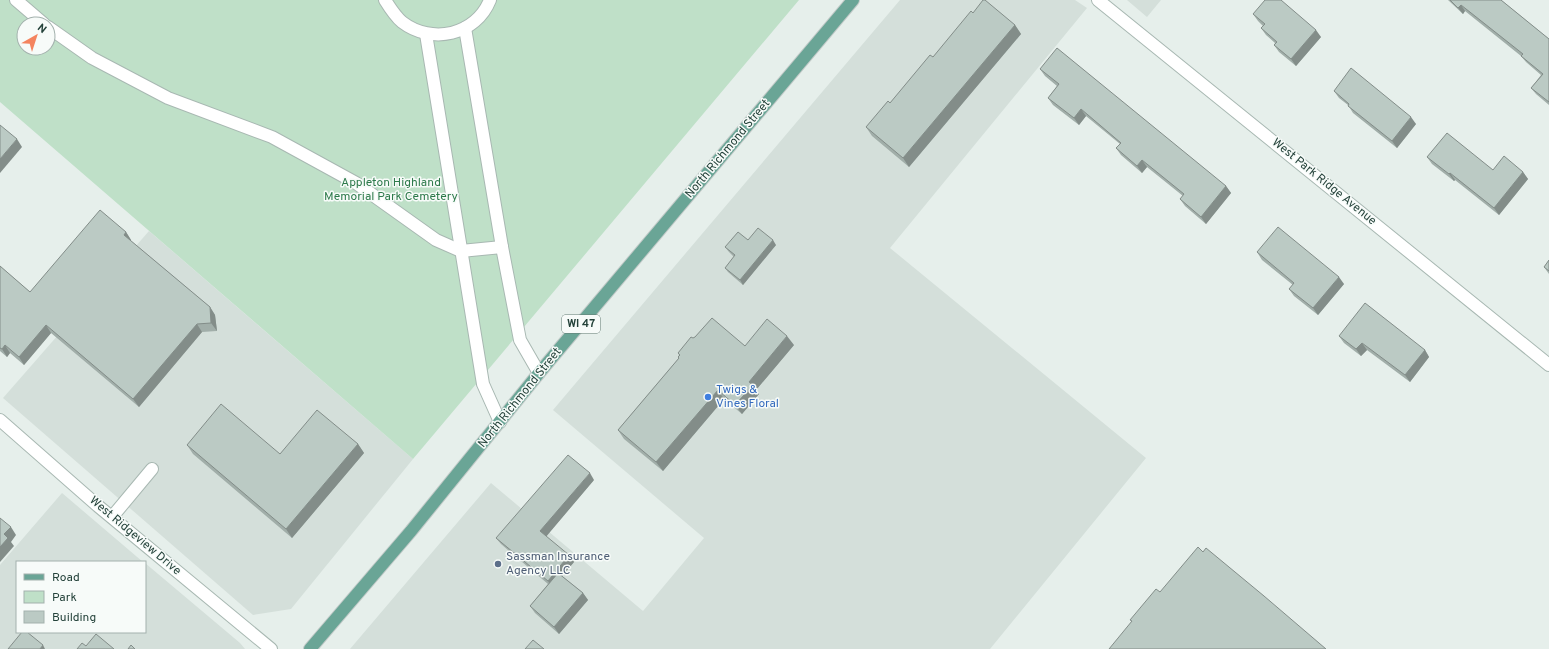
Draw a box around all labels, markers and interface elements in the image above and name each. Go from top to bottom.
north arrow [16,16,56,56]
text: N [34,21,49,37]
street label: North Richmond Street [682,96,774,202]
street label: West Park Ridge Avenue [1268,135,1380,229]
park label: Appleton Highland Memorial Park Cemetery [324,175,458,205]
road number: WI 47 [562,315,600,333]
street label: North Richmond Street [475,345,565,451]
place label: Twigs & Vines Floral [716,382,779,412]
marker: Twigs & Vines Floral [703,392,713,402]
street label: West Ridgeview Drive [86,493,184,579]
place label: Sassman Insurance Agency LLC [506,549,610,579]
marker: Sassman Insurance Agency LLC [493,559,503,569]
legend [16,561,146,633]
text: Road [52,570,80,586]
text: Park [52,590,77,606]
text: Building [52,610,96,626]

